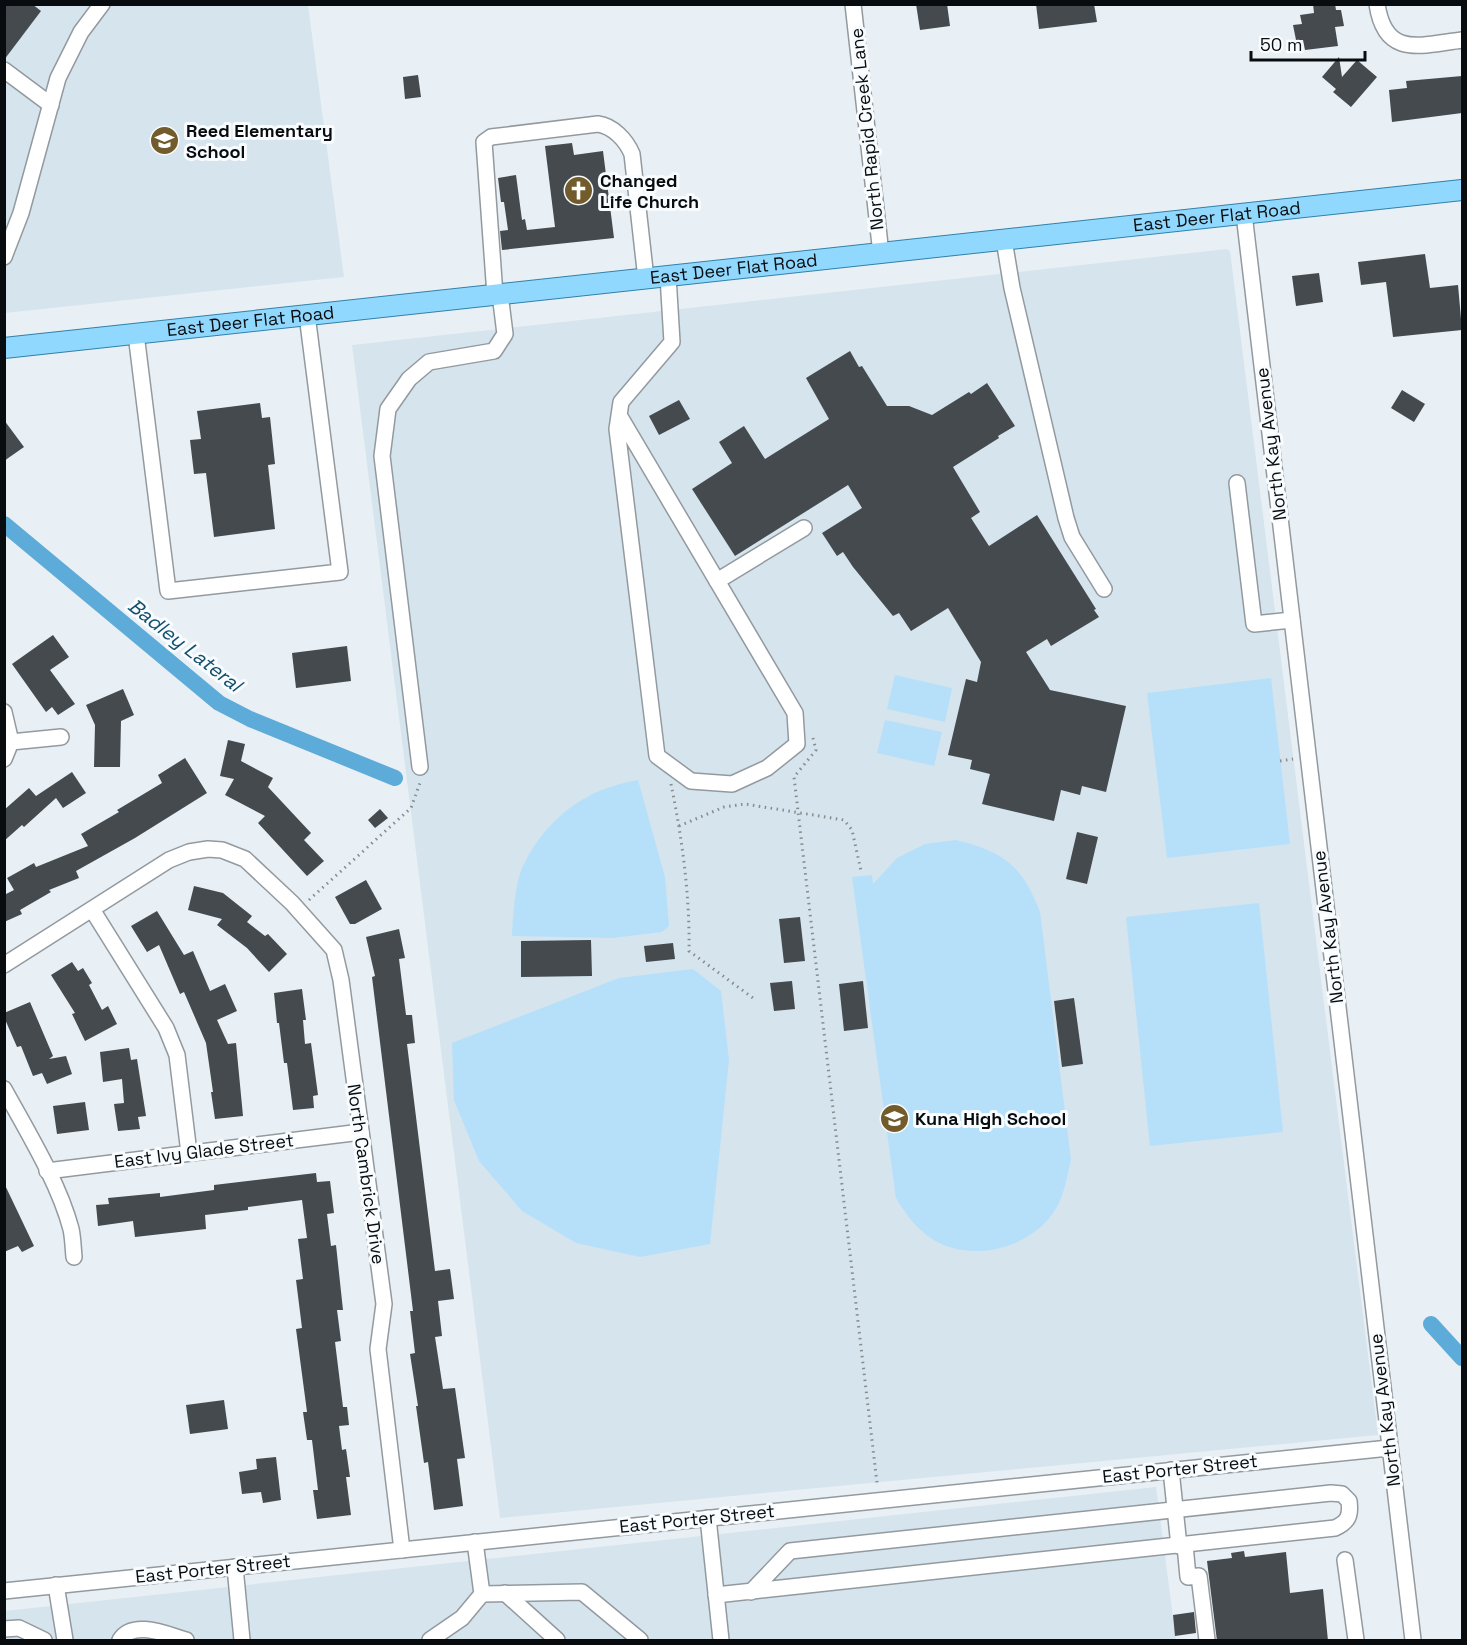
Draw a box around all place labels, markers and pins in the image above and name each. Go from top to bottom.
place label: Reed Elementary School [186,119,333,163]
school or university icon: Reed Elementary School [149,125,181,157]
place label: Changed Life Church [600,169,699,213]
church icon: Changed Life Church [563,175,595,207]
school or university icon: Kuna High School [878,1103,910,1135]
place label: Kuna High School [915,1107,1066,1130]

